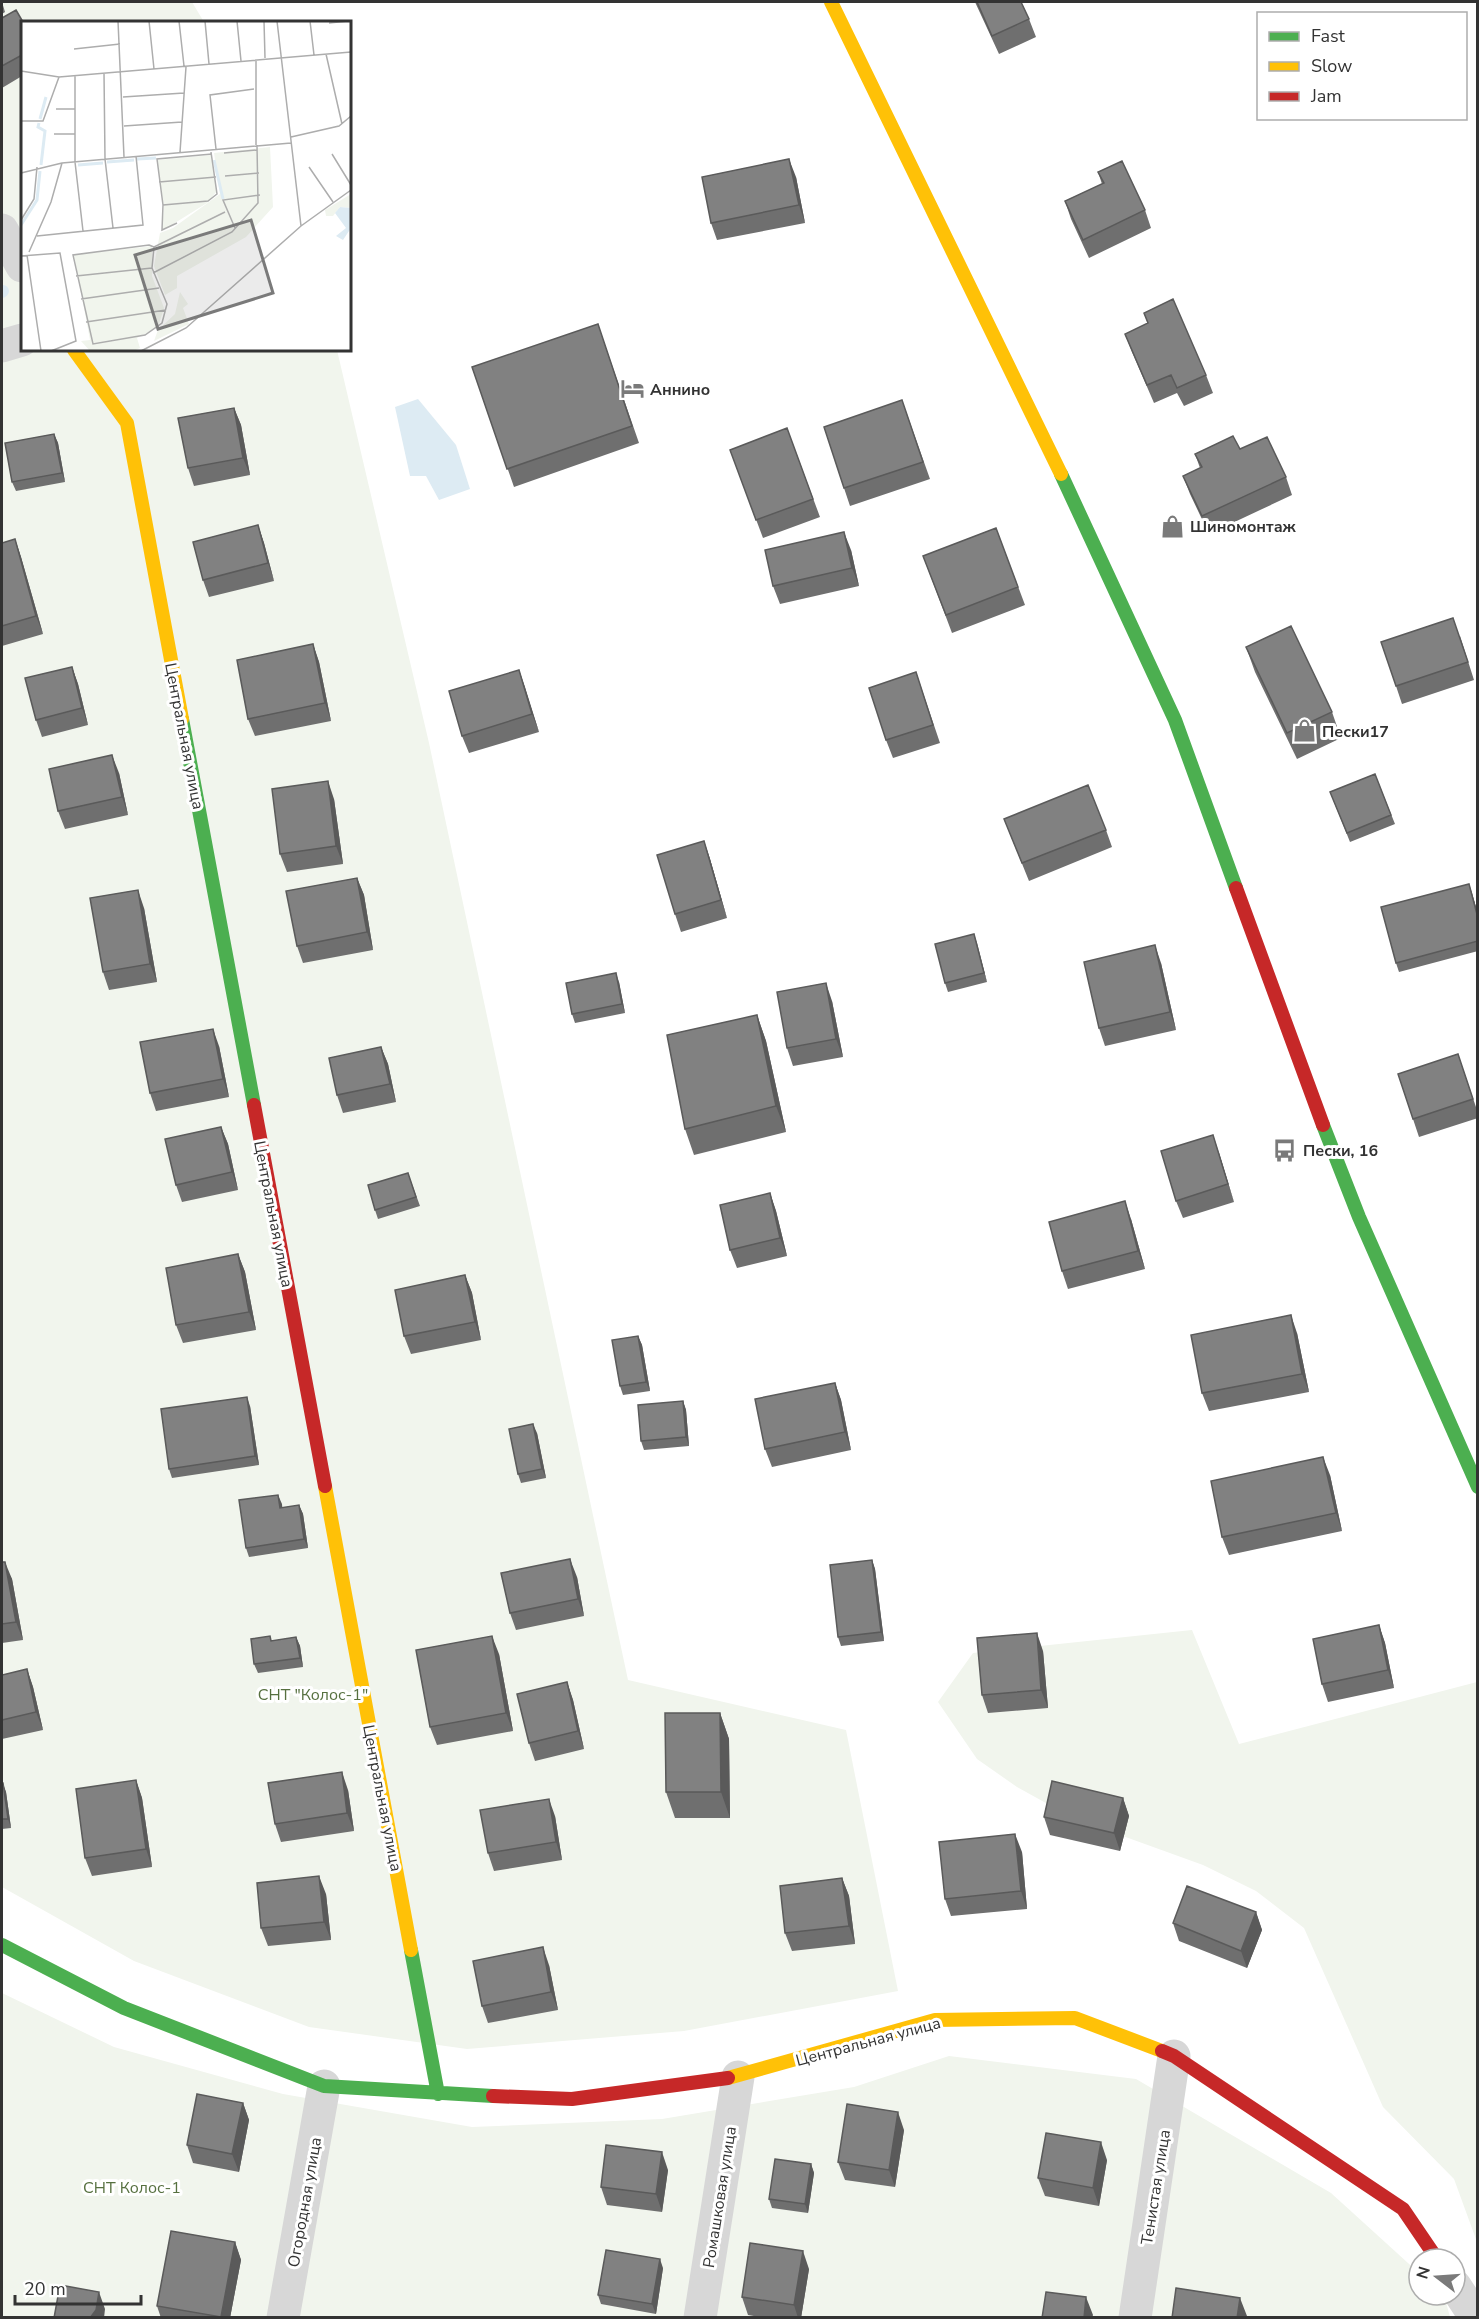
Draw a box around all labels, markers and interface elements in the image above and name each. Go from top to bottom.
legend [1257,12,1467,120]
inset map [21,21,351,351]
text: Fast [1311,24,1346,48]
text: Slow [1311,54,1352,78]
text: Jam [1310,84,1342,108]
hotel icon: Аннино [619,376,645,402]
place label: Аннино [650,379,710,401]
shop icon: Шиномонтаж [1159,513,1185,539]
place label: Шиномонтаж [1190,516,1297,538]
street label: Центральная улица [159,661,209,811]
shop icon: Пески17 [1291,718,1317,744]
place label: Пески17 [1322,721,1389,743]
bus stop icon: Пески, 16 [1272,1137,1298,1163]
street label: Центральная улица [248,1139,298,1289]
place label: Пески, 16 [1303,1140,1378,1162]
park label: СНТ "Колос-1" [258,1684,368,1706]
street label: Центральная улица [357,1723,407,1873]
street label: Центральная улица [793,2012,943,2072]
street label: Ромашковая улица [698,2125,742,2270]
street label: Тенистая улица [1136,2128,1176,2246]
street label: Огородная улица [283,2135,327,2269]
park label: СНТ Колос-1 [83,2177,181,2199]
north arrow [1407,2247,1467,2307]
text: N [1411,2264,1436,2282]
scale bar [15,2268,141,2306]
text: 20 m [24,2277,66,2301]

